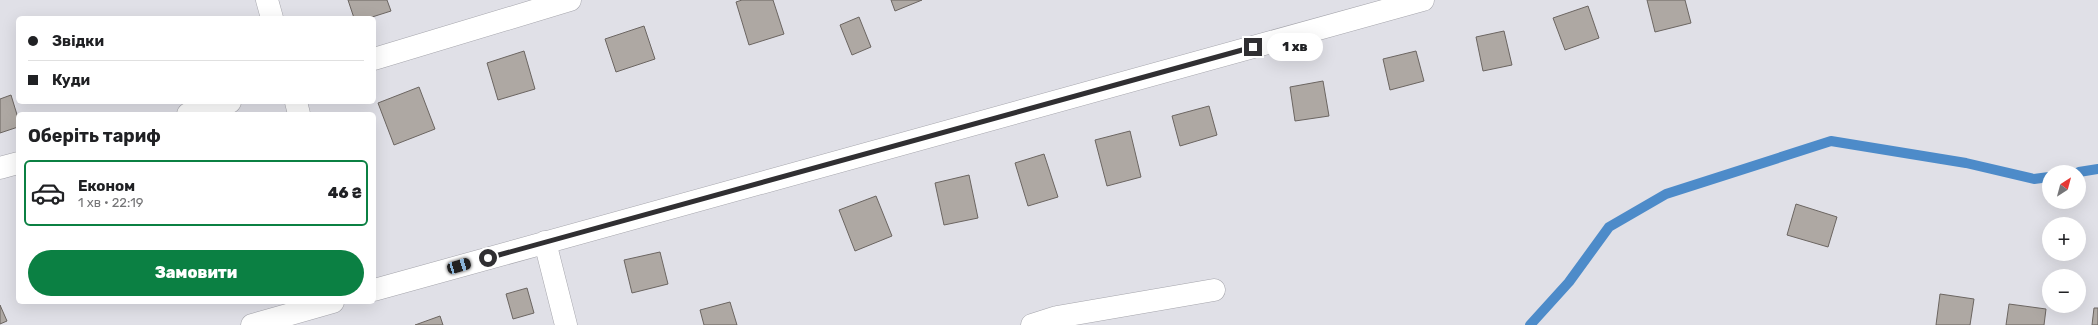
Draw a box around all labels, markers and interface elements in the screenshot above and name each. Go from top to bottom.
text: Звідки [52,32,104,50]
callout: 1 хв [1267,33,1323,61]
route end [1244,38,1262,56]
text: 1 хв [1282,39,1308,54]
text: Куди [52,71,90,89]
text: Оберіть тариф [28,125,161,147]
north arrow [2042,165,2086,209]
map controls [2042,165,2086,313]
icon: car [30,175,66,211]
text: Економ [78,177,135,195]
text: 46 ₴ [328,184,362,202]
text: 1 хв · 22:19 [78,195,144,210]
button: + [2042,217,2086,261]
route start [479,249,497,267]
button: Замовити [28,250,364,296]
car [446,257,472,275]
button: − [2042,269,2086,313]

